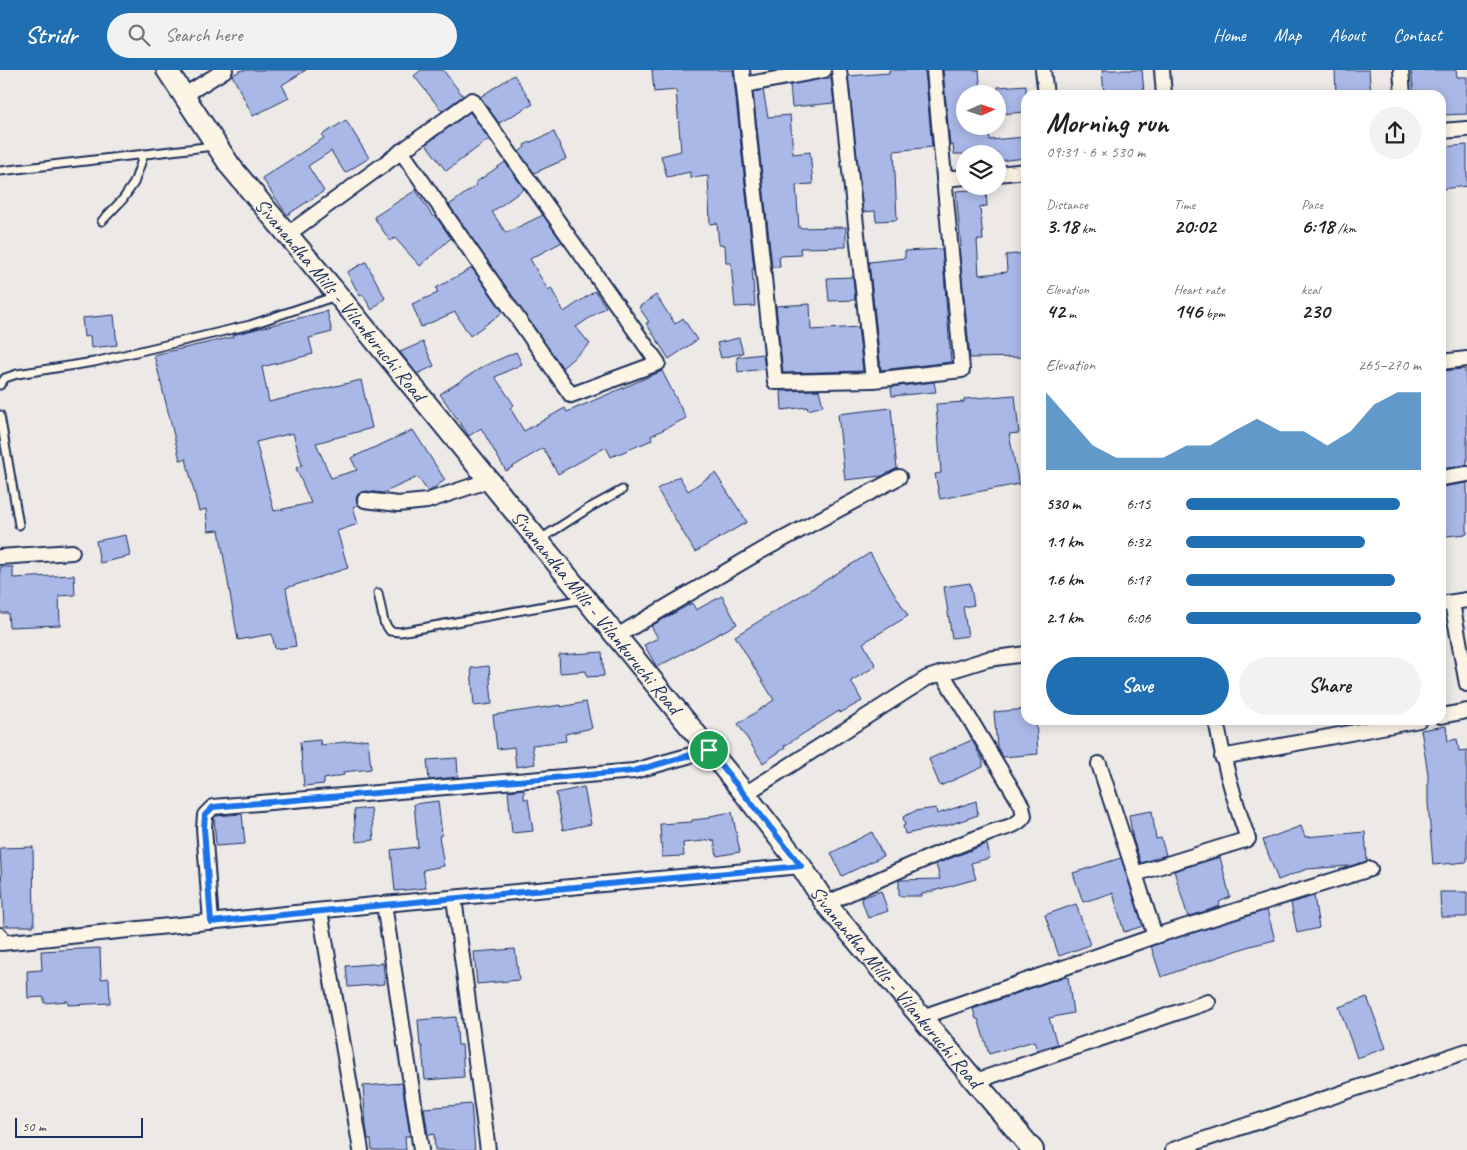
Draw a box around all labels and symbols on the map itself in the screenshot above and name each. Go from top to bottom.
north arrow [956,85,1006,135]
street label: Sivanandha Mills - Vilankuruchi Road [250,193,434,408]
street label: Sivanandha Mills - Vilankuruchi Road [506,505,689,721]
pin [688,729,730,771]
street label: Sivanandha Mills - Vilankuruchi Road [805,881,990,1095]
scale bar [15,1115,142,1138]

